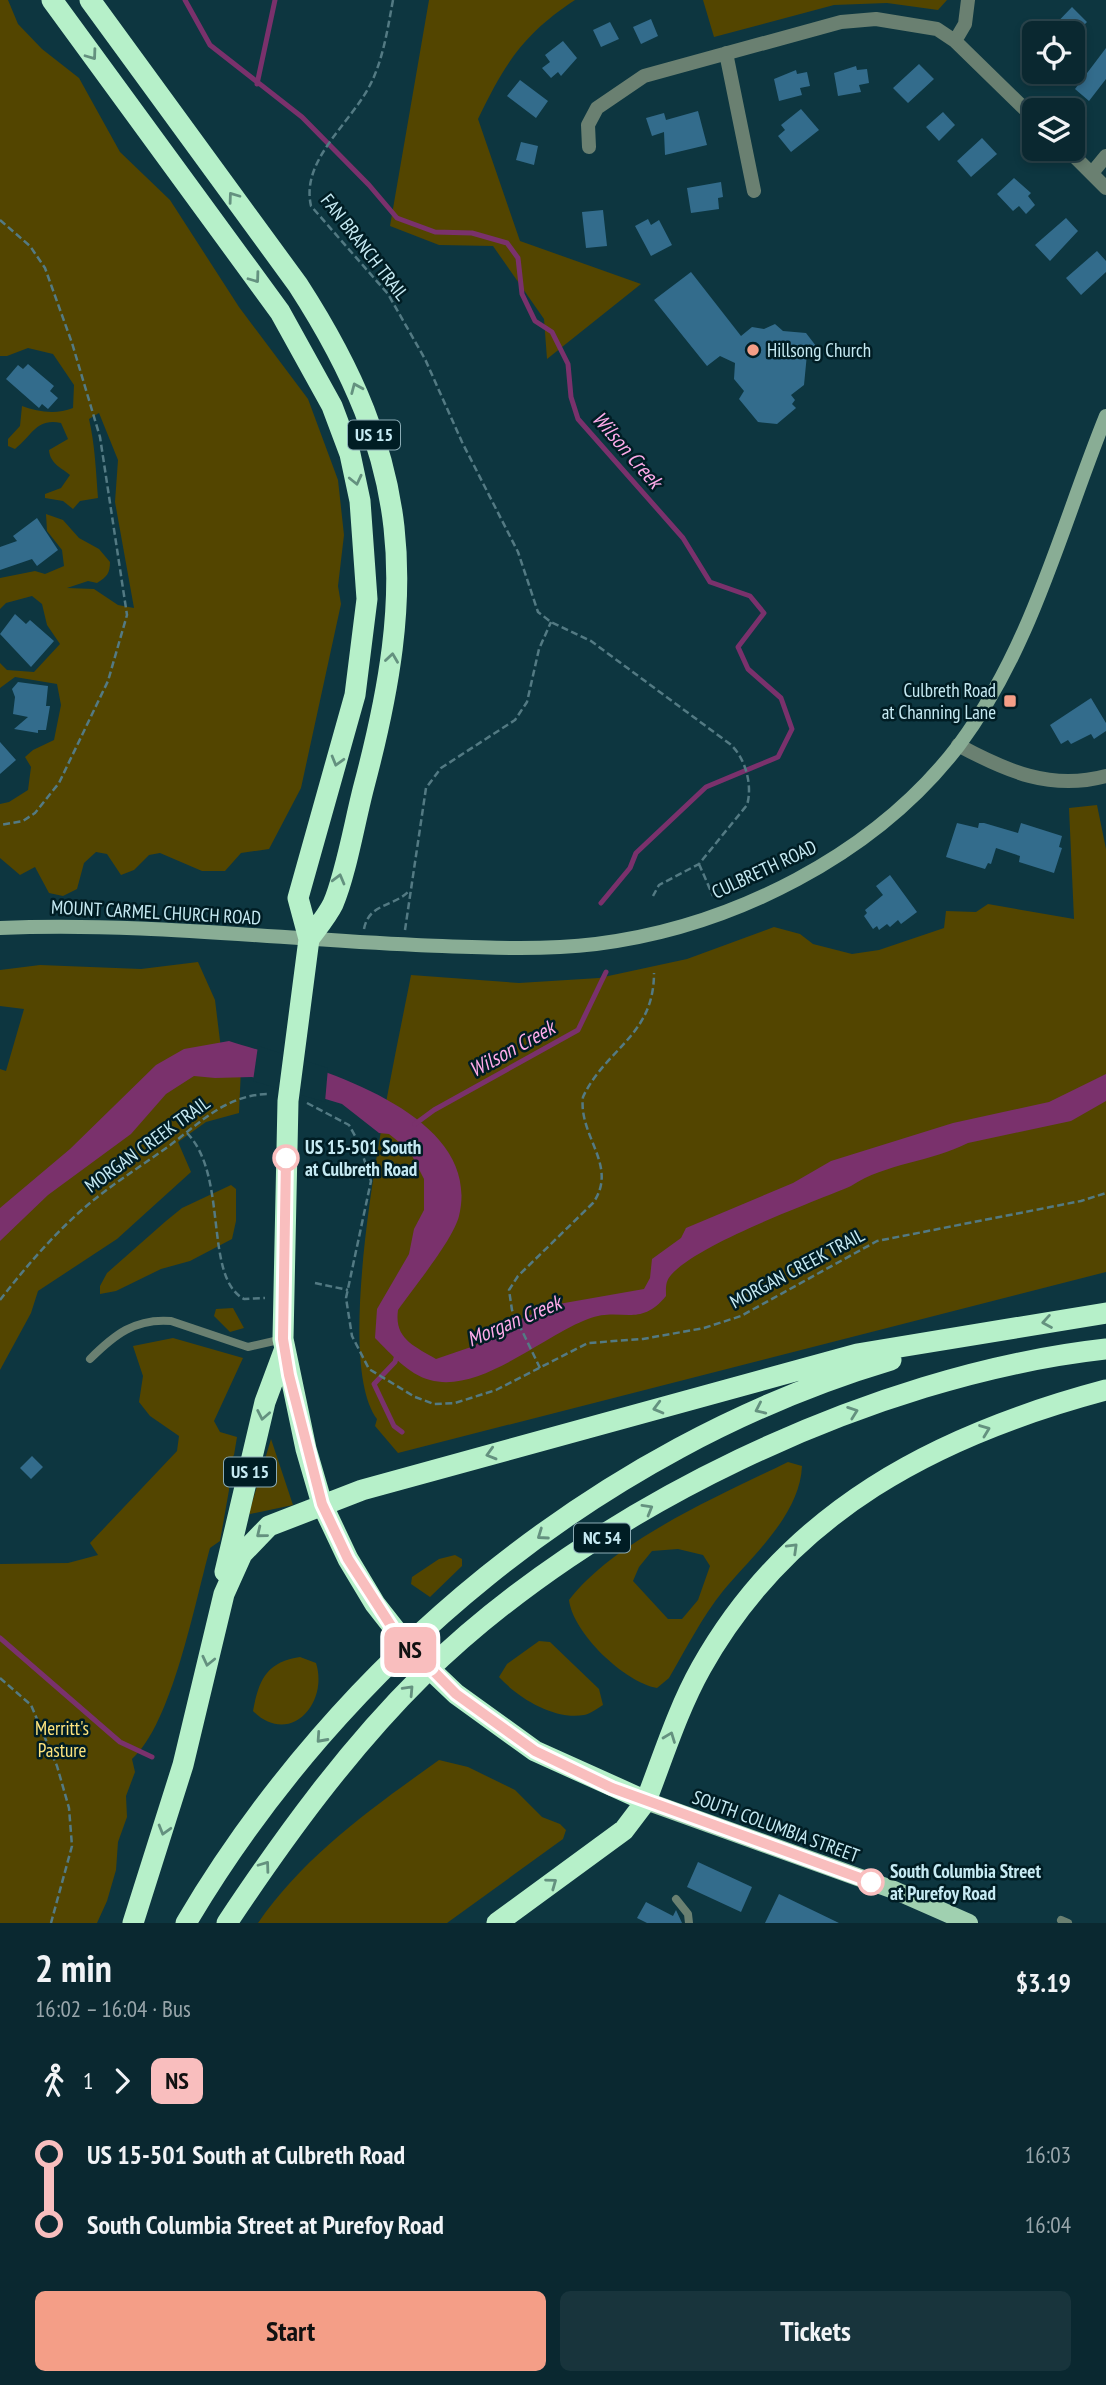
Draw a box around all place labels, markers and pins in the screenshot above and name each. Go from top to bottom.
place label: Hillsong Church [767,338,871,362]
marker: Hillsong Church [745,342,761,358]
place label: Culbreth Road at Channing Lane [882,678,996,724]
marker: Culbreth Road at Channing Lane [1002,693,1018,709]
place label: US 15-501 South at Culbreth Road [305,1135,421,1181]
marker: US 15-501 South at Culbreth Road [273,1145,299,1171]
place label: South Columbia Street at Purefoy Road [890,1859,1041,1905]
marker: South Columbia Street at Purefoy Road [858,1869,884,1895]

